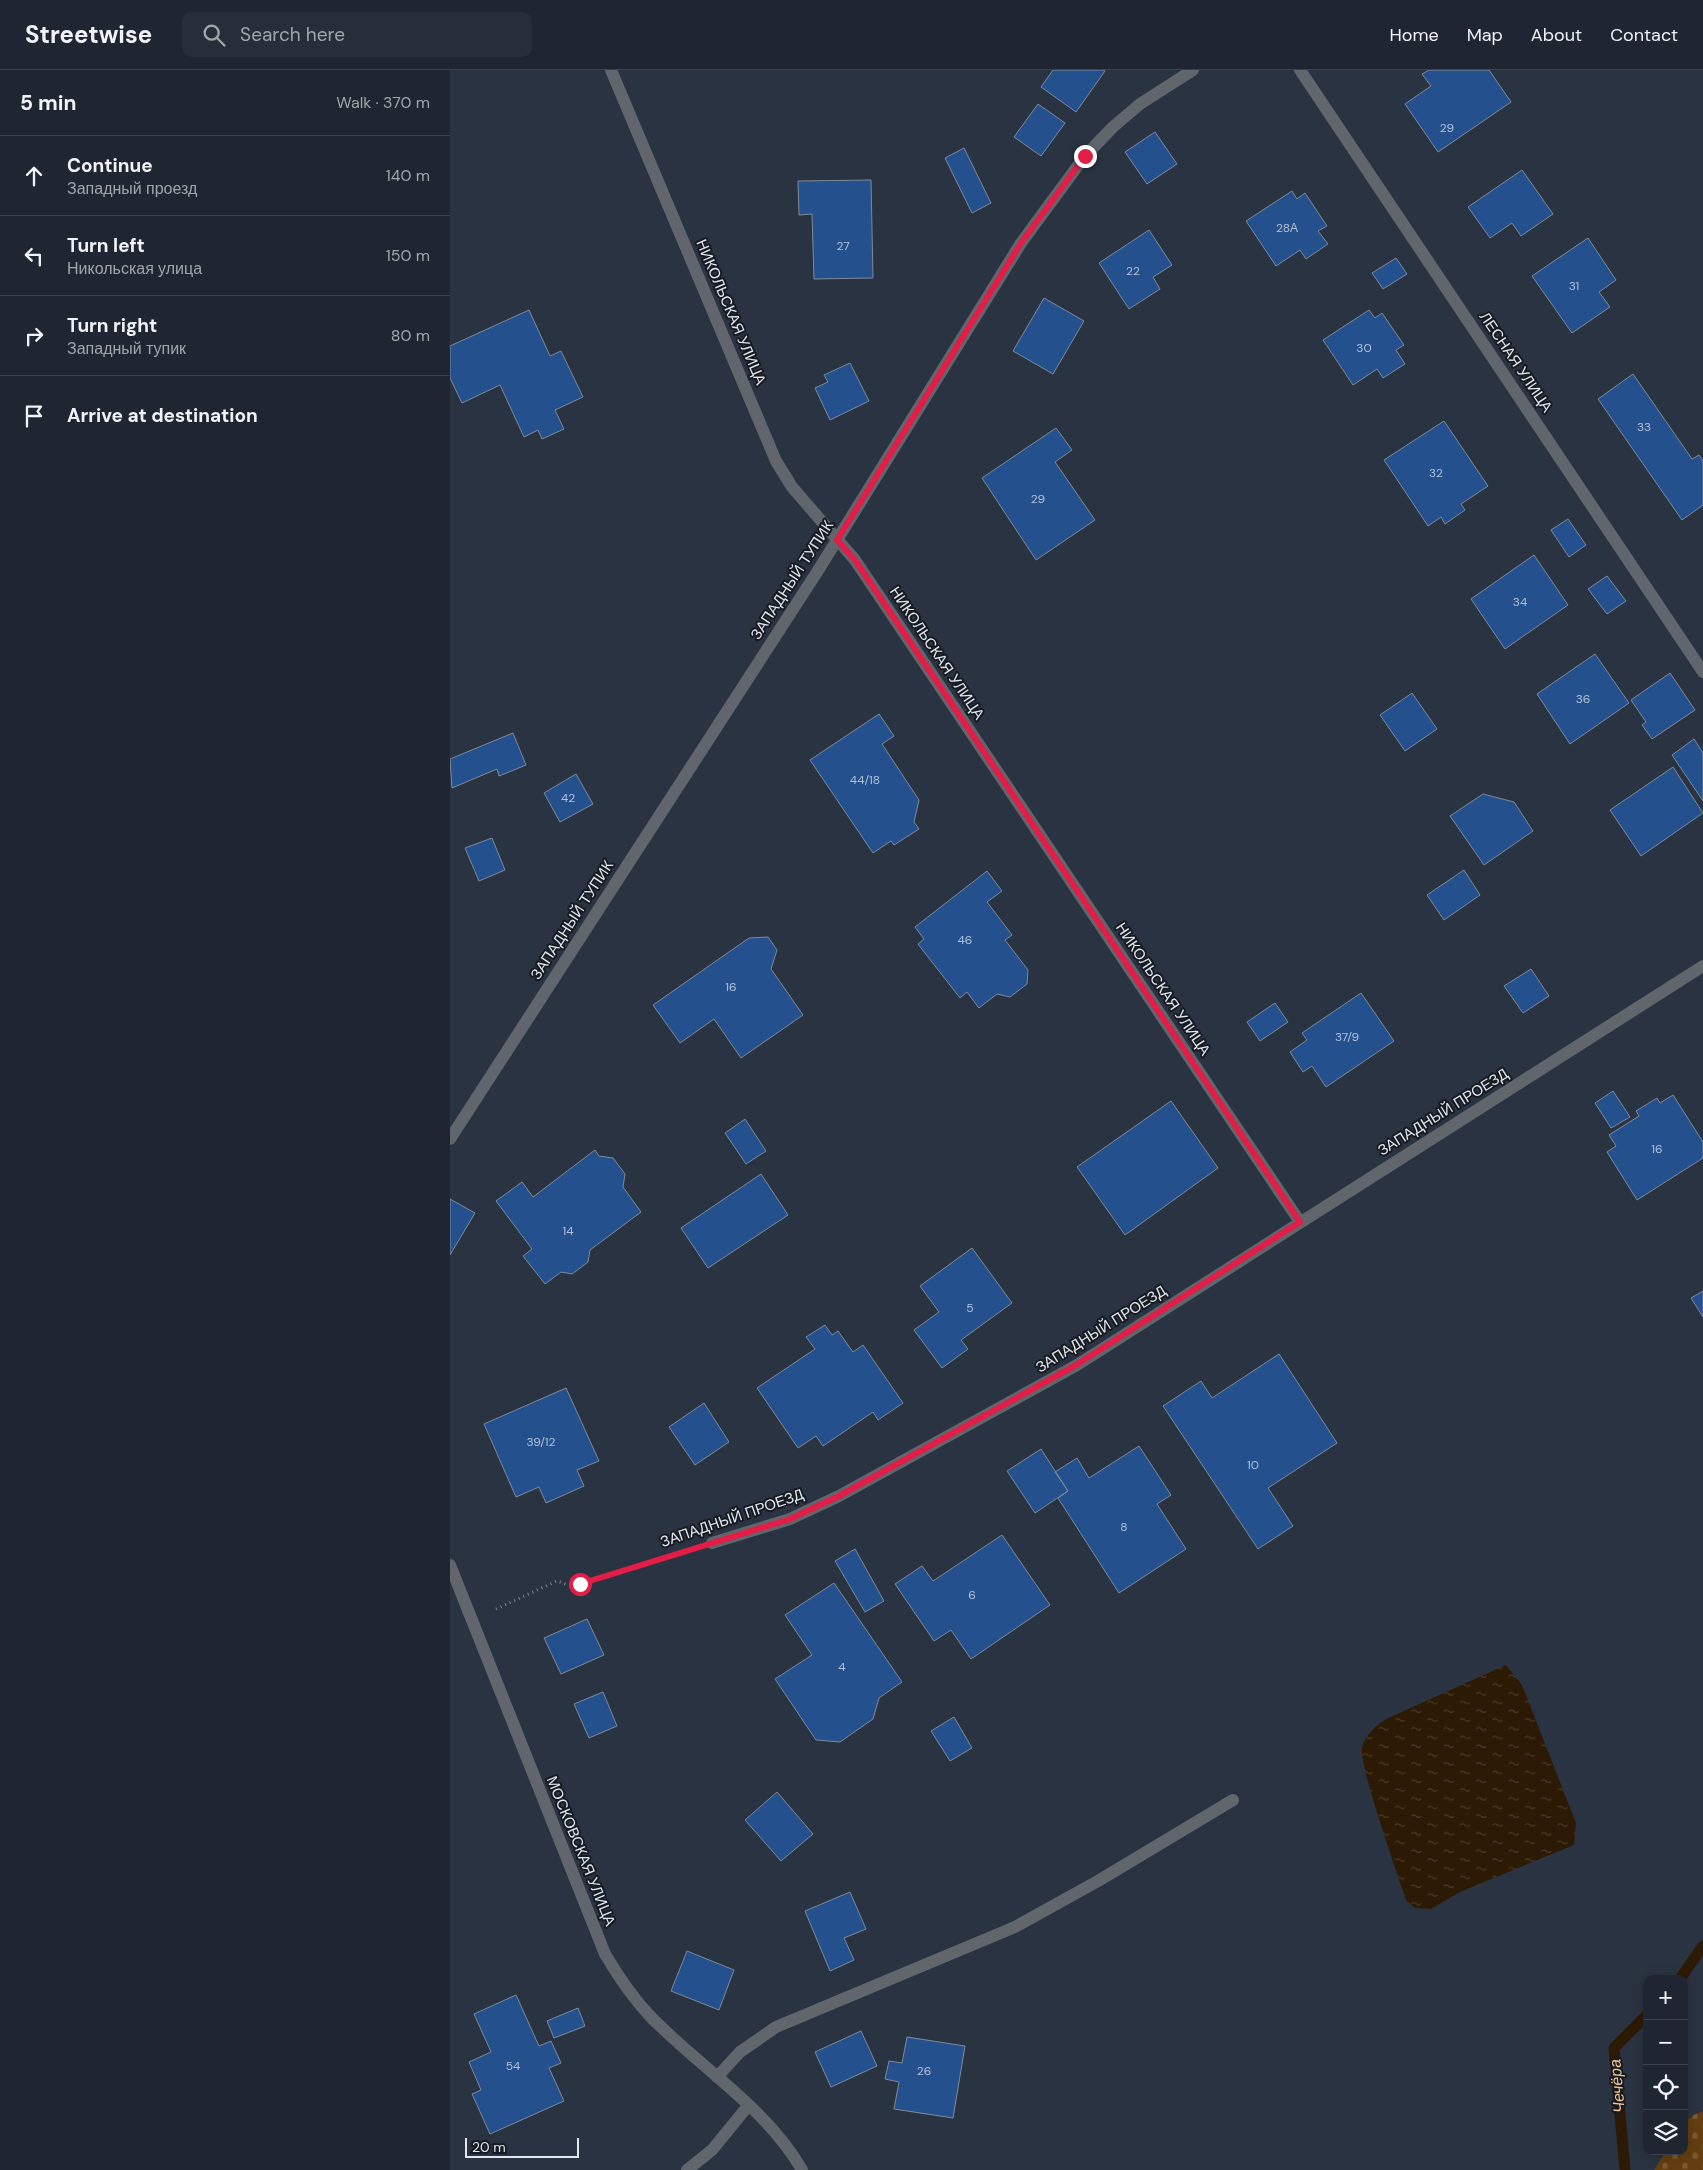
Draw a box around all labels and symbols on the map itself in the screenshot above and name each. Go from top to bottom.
house number: 29 [1440,120,1454,136]
route end [1074,145,1097,168]
house number: 28А [1276,220,1298,236]
street label: НИКОЛЬСКАЯ УЛИЦА [691,236,771,388]
house number: 27 [836,238,850,254]
house number: 22 [1126,263,1140,279]
house number: 31 [1569,278,1579,294]
street label: ЛЕСНАЯ УЛИЦА [1475,308,1557,416]
house number: 30 [1356,340,1372,356]
house number: 33 [1637,419,1651,435]
house number: 32 [1429,465,1443,481]
house number: 29 [1031,491,1045,507]
street label: ЗАПАДНЫЙ ТУПИК [746,516,838,643]
street label: НИКОЛЬСКАЯ УЛИЦА [885,583,989,723]
house number: 34 [1513,594,1527,610]
house number: 36 [1576,691,1590,707]
house number: 44/18 [850,772,880,788]
house number: 42 [561,790,575,806]
street label: ЗАПАДНЫЙ ТУПИК [526,856,618,983]
street label: НИКОЛЬСКАЯ УЛИЦА [1111,919,1215,1059]
house number: 46 [958,932,972,948]
house number: 16 [725,979,737,995]
house number: 37/9 [1335,1029,1359,1045]
street label: ЗАПАДНЫЙ ПРОЕЗД [1374,1064,1512,1160]
house number: 16 [1651,1141,1663,1157]
house number: 14 [562,1223,574,1239]
street label: ЗАПАДНЫЙ ПРОЕЗД [1032,1281,1170,1377]
house number: 5 [966,1300,974,1316]
house number: 39/12 [526,1434,556,1450]
house number: 10 [1247,1457,1259,1473]
street label: ЗАПАДНЫЙ ПРОЕЗД [658,1484,806,1552]
house number: 8 [1120,1519,1128,1535]
route start [569,1573,592,1596]
house number: 6 [968,1587,976,1603]
house number: 4 [838,1659,846,1675]
street label: МОСКОВСКАЯ УЛИЦА [542,1773,620,1929]
house number: 54 [506,2058,520,2074]
water label: Чечёра [1604,2058,1630,2114]
house number: 26 [917,2063,931,2079]
scale bar [465,2135,579,2158]

